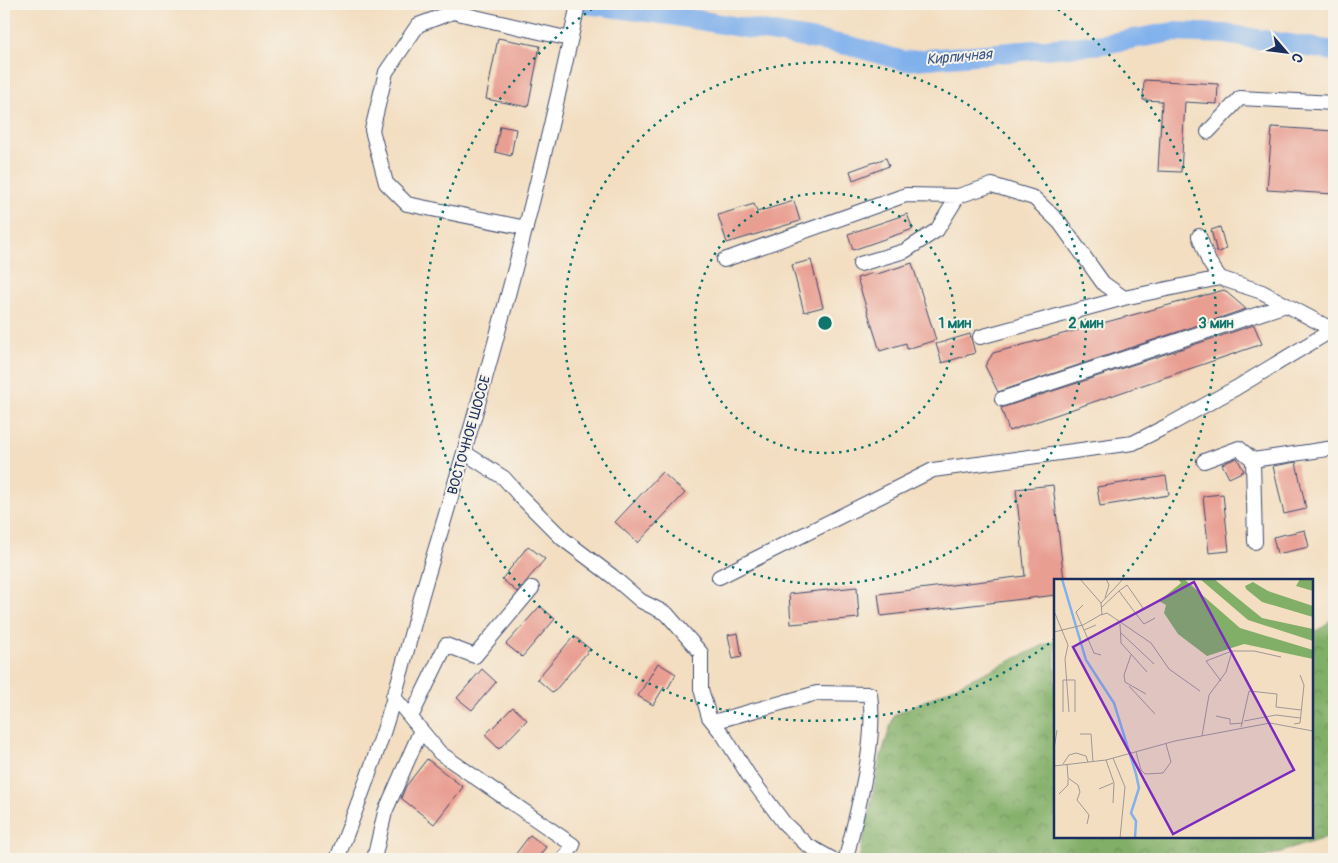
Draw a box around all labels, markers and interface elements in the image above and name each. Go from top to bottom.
north arrow [1260,28,1310,78]
water label: Кирпичная [925,45,995,69]
text: С [1287,50,1307,66]
centre of rings [816,314,834,332]
text: 1 мин [938,314,972,333]
text: 2 мин [1068,314,1104,333]
text: 3 мин [1198,314,1234,333]
street label: ВОСТОЧНОЕ ШОССЕ [444,373,494,497]
inset map [1054,579,1313,838]

